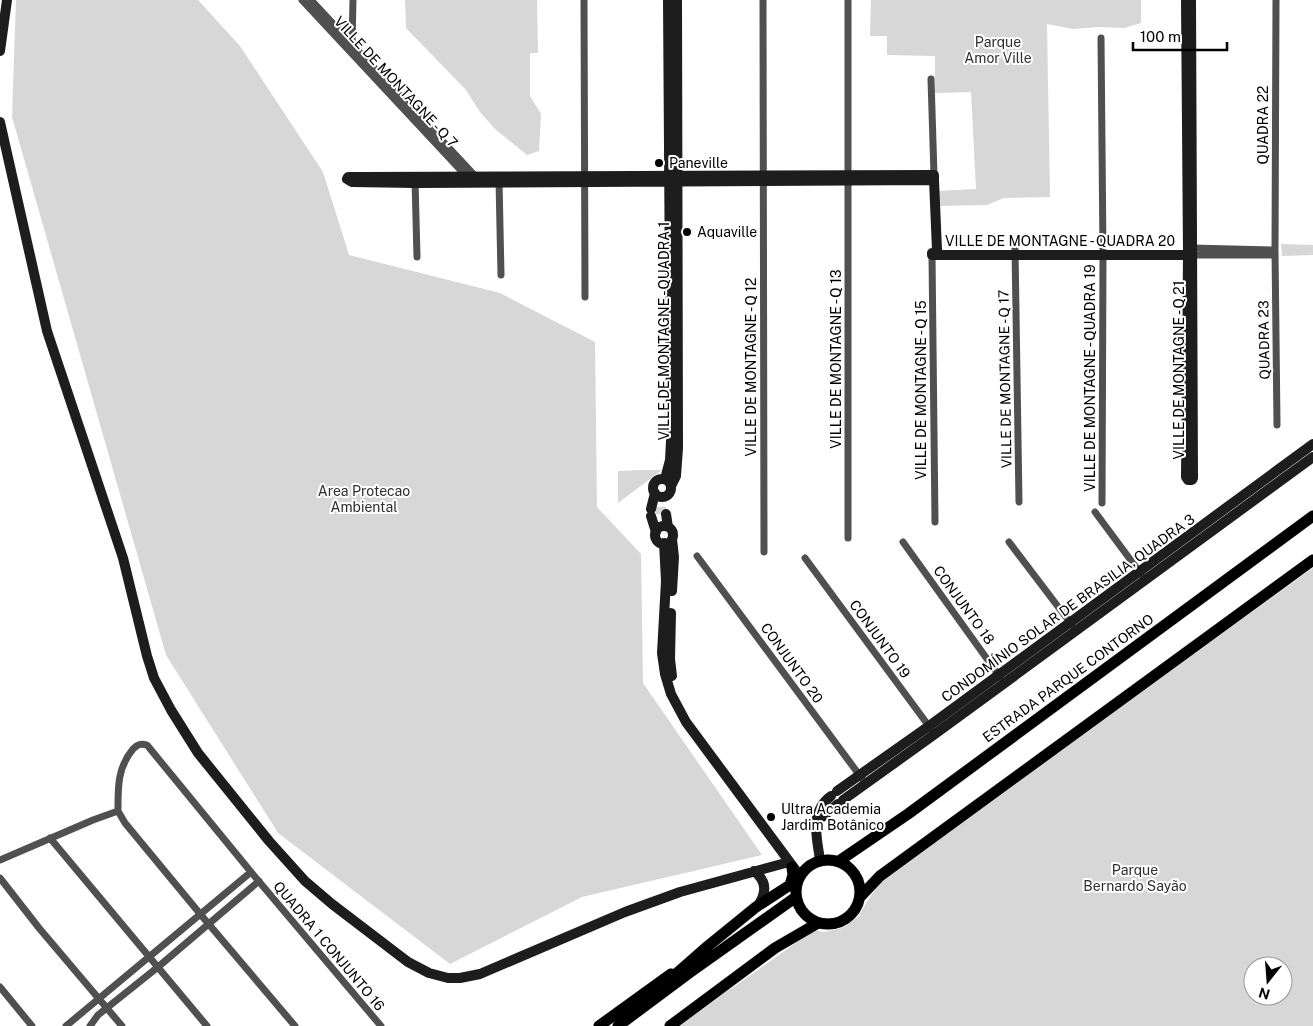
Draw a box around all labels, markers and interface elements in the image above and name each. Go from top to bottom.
street label: VILLE DE MONTAGNE - Q 7 [331,13,461,151]
scale bar [1133,20,1227,52]
text: 100 m [1140,28,1181,45]
park label: Parque Amor Ville [964,34,1032,66]
street label: QUADRA 22 [1255,86,1271,164]
place label: Paneville [669,155,728,171]
marker: Paneville [653,157,665,169]
street label: VILLE DE MONTAGNE - QUADRA 1 [656,222,672,440]
place label: Aquaville [697,224,757,240]
marker: Aquaville [681,226,693,238]
street label: VILLE DE MONTAGNE - QUADRA 20 [945,233,1175,249]
street label: VILLE DE MONTAGNE - QUADRA 19 [1082,264,1098,492]
street label: VILLE DE MONTAGNE - Q 13 [828,269,844,449]
street label: VILLE DE MONTAGNE - Q 12 [743,278,759,456]
street label: VILLE DE MONTAGNE - Q 21 [1171,281,1187,459]
street label: VILLE DE MONTAGNE - Q 17 [995,289,1015,469]
street label: VILLE DE MONTAGNE - Q 15 [913,300,929,480]
street label: QUADRA 23 [1255,300,1273,380]
park label: Area Protecao Ambiental [318,483,410,515]
street label: CONDOMÍNIO SOLAR DE BRASILIA, QUADRA 3 [938,510,1198,705]
street label: CONJUNTO 18 [930,563,998,647]
street label: CONJUNTO 19 [846,597,914,681]
street label: ESTRADA PARQUE CONTORNO [980,611,1156,745]
street label: CONJUNTO 20 [758,620,826,706]
place label: Ultra Academia Jardim Botânico [781,801,884,833]
marker: Ultra Academia Jardim Botânico [765,811,777,823]
park label: Parque Bernardo Sayão [1083,862,1187,894]
street label: QUADRA 1 CONJUNTO 16 [270,878,388,1014]
north arrow [1243,956,1293,1006]
text: N [1257,984,1272,1003]

